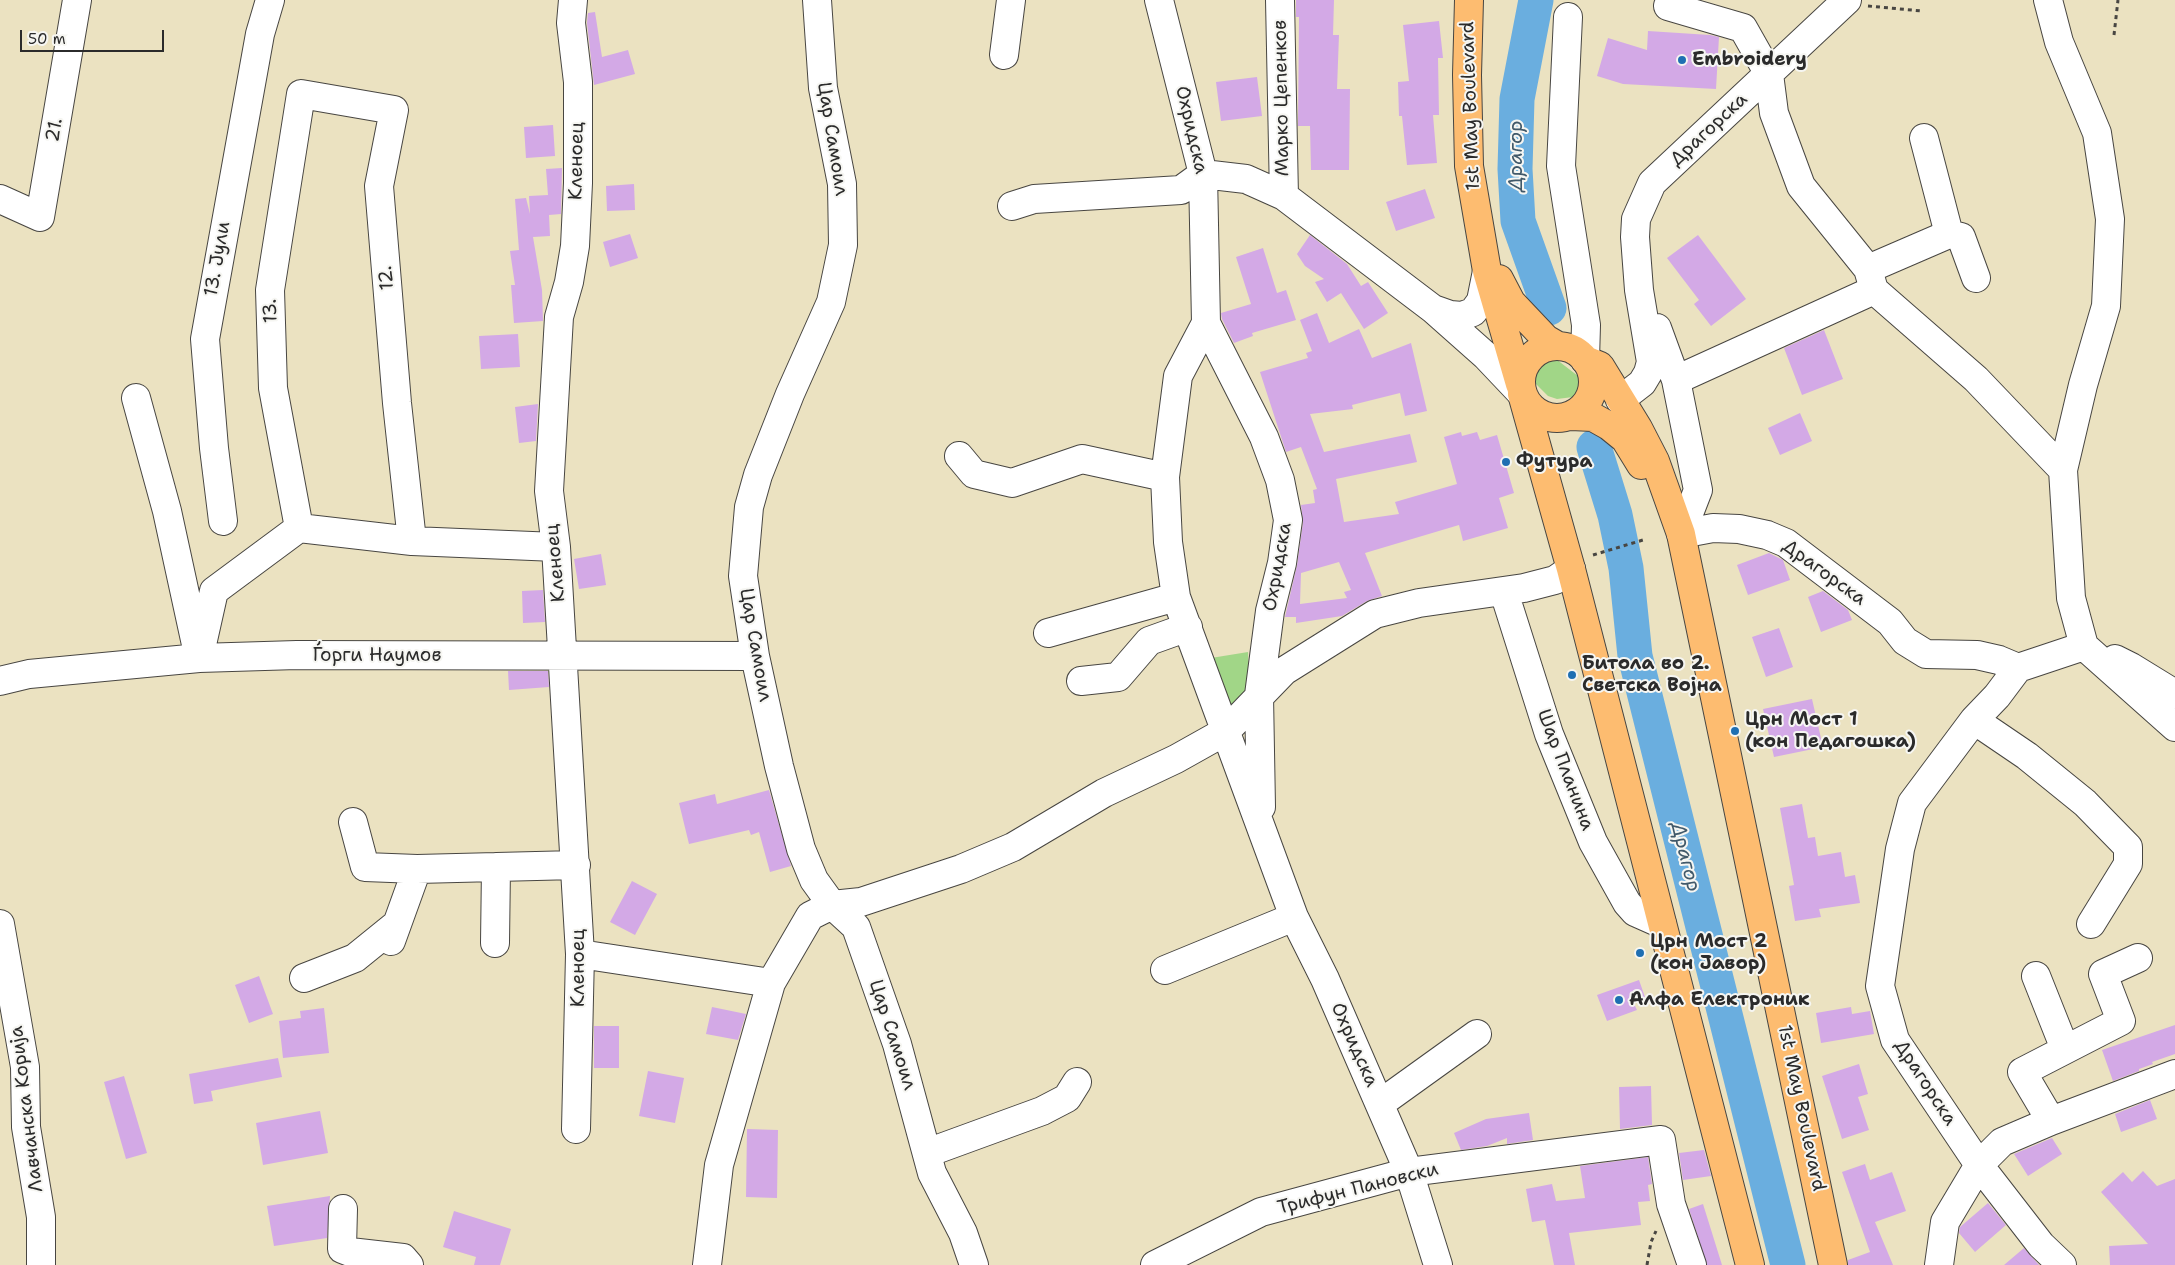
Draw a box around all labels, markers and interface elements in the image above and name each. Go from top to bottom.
scale bar [22,20,166,52]
street label: Марко Цепенков [1269,20,1295,176]
street label: 1st May Boulevard [1457,21,1485,191]
text: 50 m [28,29,66,49]
place label: Embroidery [1692,49,1807,71]
marker: Embroidery [1676,54,1688,66]
street label: Цар Самоил [812,81,852,197]
street label: Охридска [1170,84,1212,176]
street label: Драгорска [1666,88,1752,172]
street label: 21. [42,116,68,144]
water label: Драгор [1505,121,1529,191]
street label: Кленоец [565,122,589,200]
street label: 13. Јули [200,220,236,298]
street label: 12. [375,265,399,291]
street label: 13. [259,298,283,324]
place label: Футура [1516,451,1593,473]
marker: Футура [1500,456,1512,468]
street label: Охридска [1259,521,1297,613]
street label: Кленоец [541,523,571,603]
street label: Драгорска [1778,535,1870,611]
street label: Цар Самоил [734,587,776,703]
street label: Ѓорги Наумов [313,645,441,667]
place label: Битола во 2. Светска Војна [1582,653,1722,697]
marker: Битола во 2. Светска Војна [1566,669,1578,681]
street label: Шар Планина [1531,706,1599,834]
place label: Црн Мост 1 (кон Педагошка) [1745,709,1916,753]
marker: Црн Мост 1 (кон Педагошка) [1729,725,1741,737]
water label: Драгор [1665,820,1705,894]
street label: Кленоец [568,929,590,1007]
place label: Црн Мост 2 (кон Јавор) [1650,931,1767,975]
marker: Црн Мост 2 (кон Јавор) [1634,947,1646,959]
street label: Цар Самоил [863,977,921,1093]
place label: Алфа Електроник [1629,989,1810,1011]
marker: Алфа Електроник [1613,994,1625,1006]
street label: Охридска [1325,999,1383,1091]
street label: 1st May Boulevard [1772,1023,1830,1193]
street label: Лавчанска Корија [5,1025,49,1193]
street label: Драгорска [1889,1036,1961,1130]
street label: Трифун Пановски [1275,1158,1441,1220]

